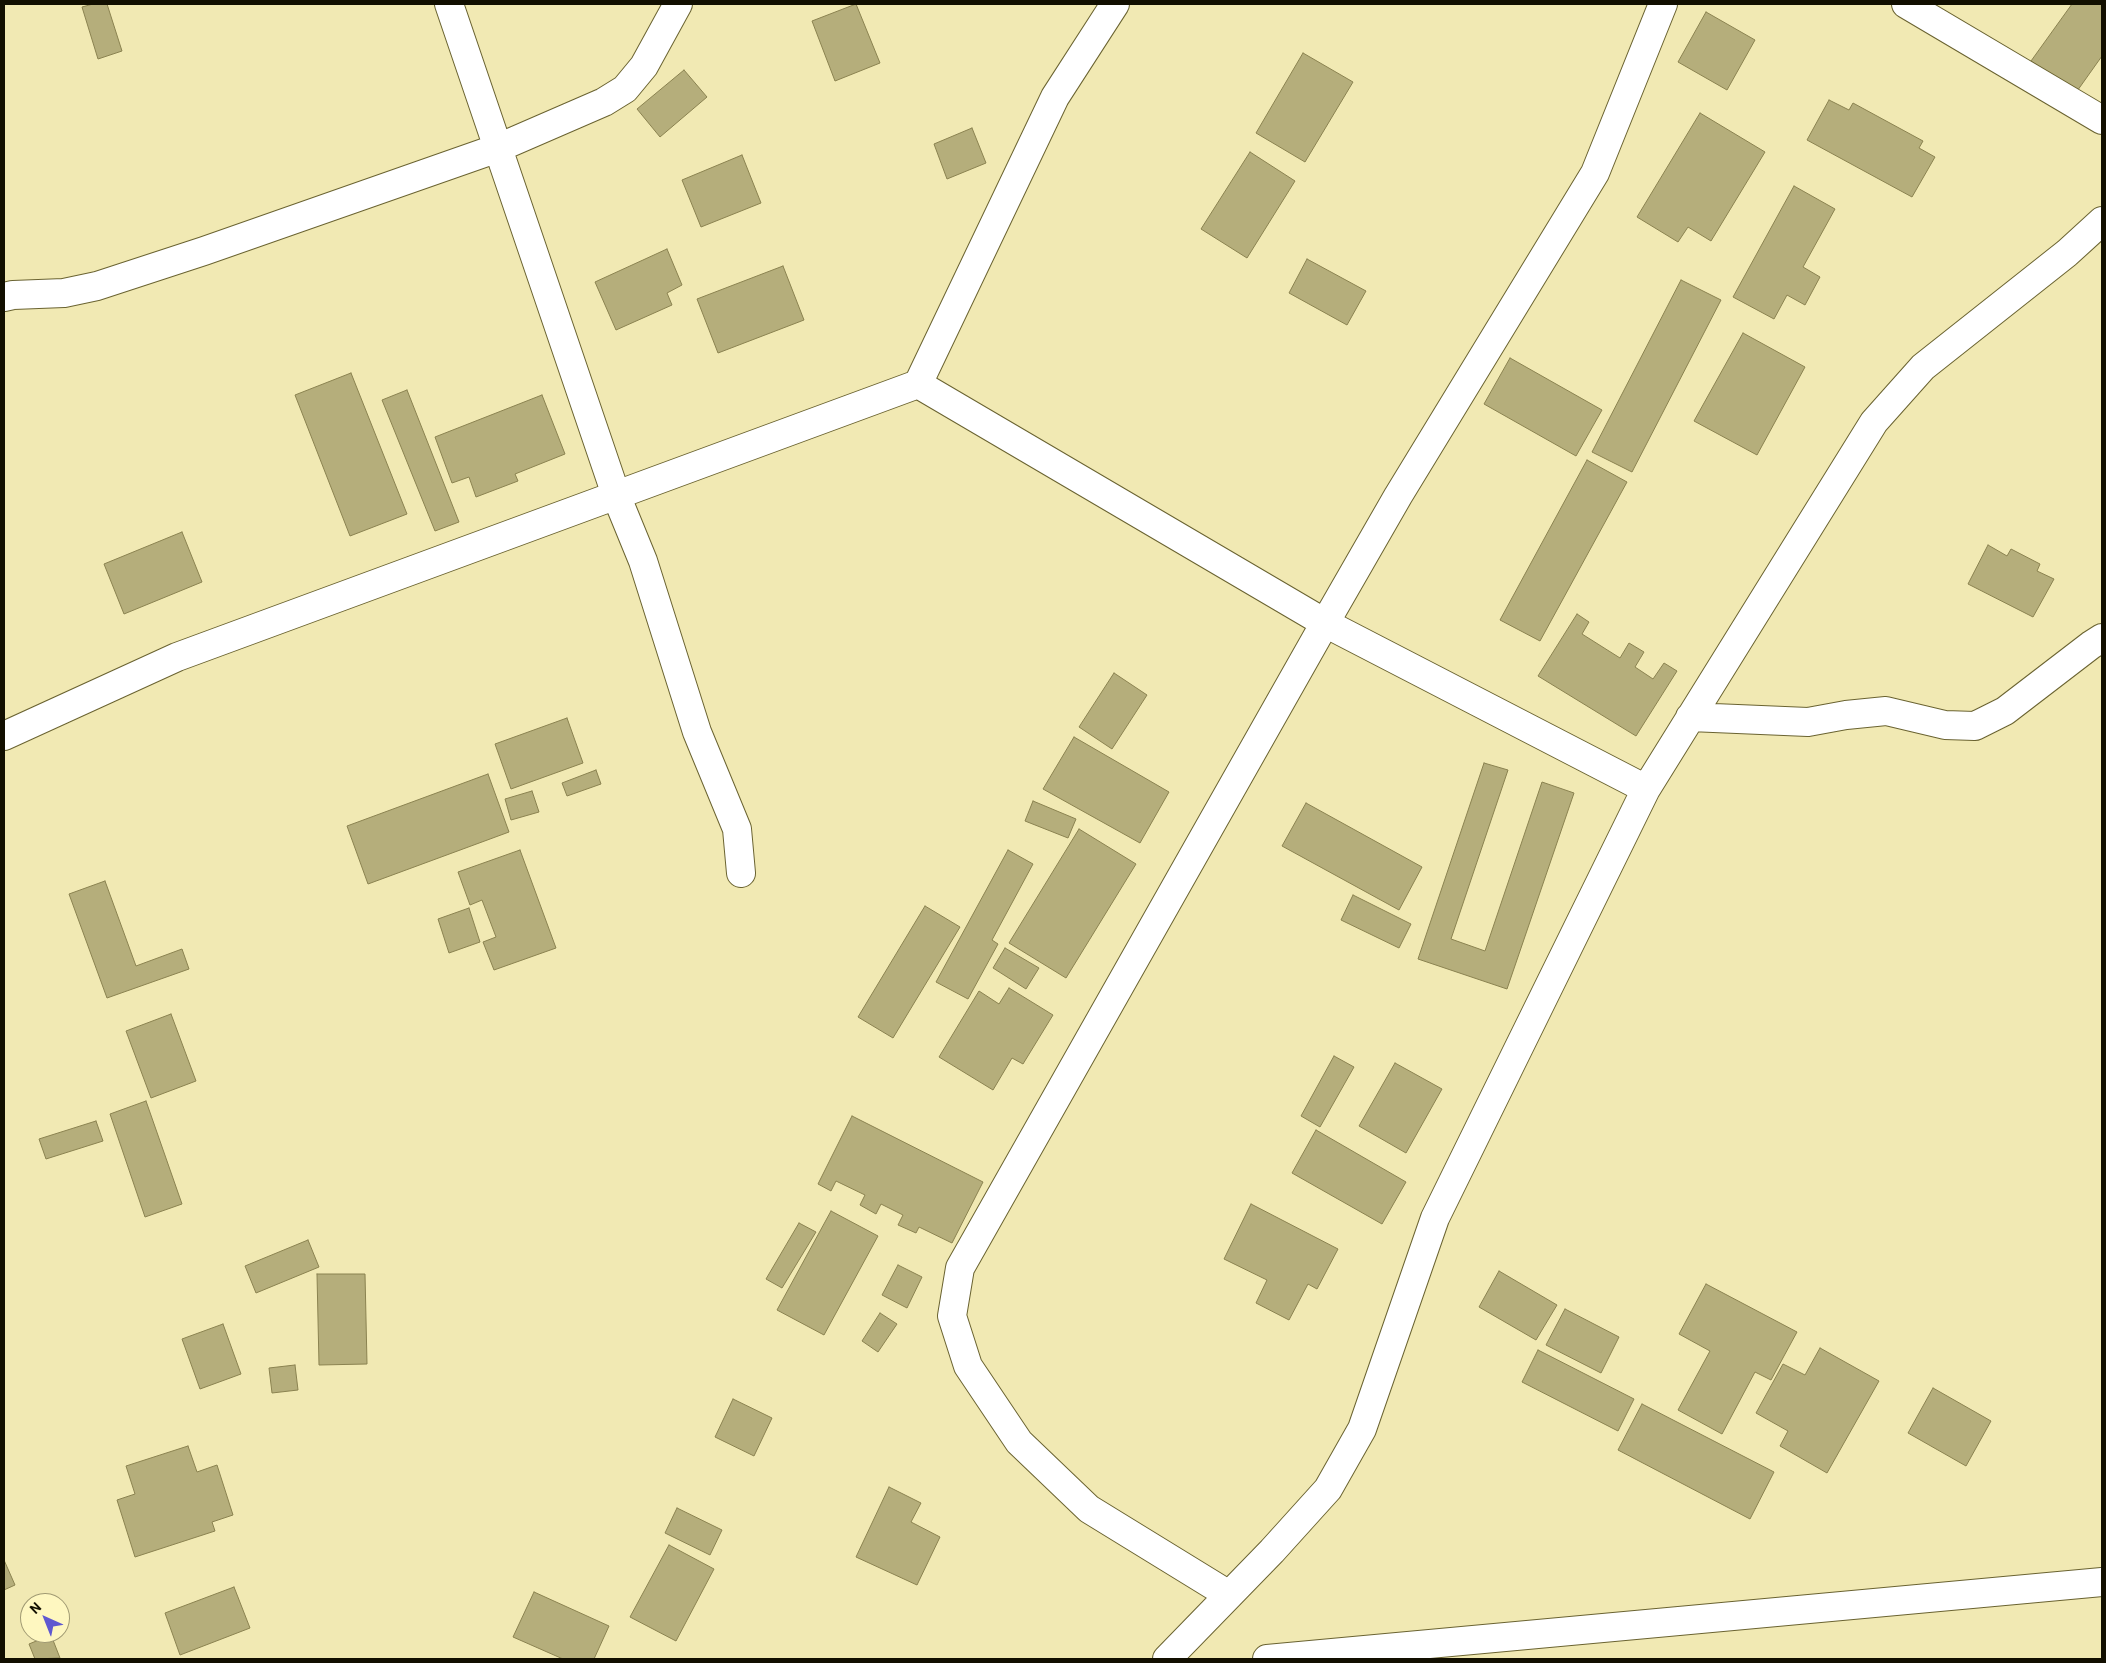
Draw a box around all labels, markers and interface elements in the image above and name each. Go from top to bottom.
north arrow [20,1593,70,1643]
text: N [26,1598,44,1617]

